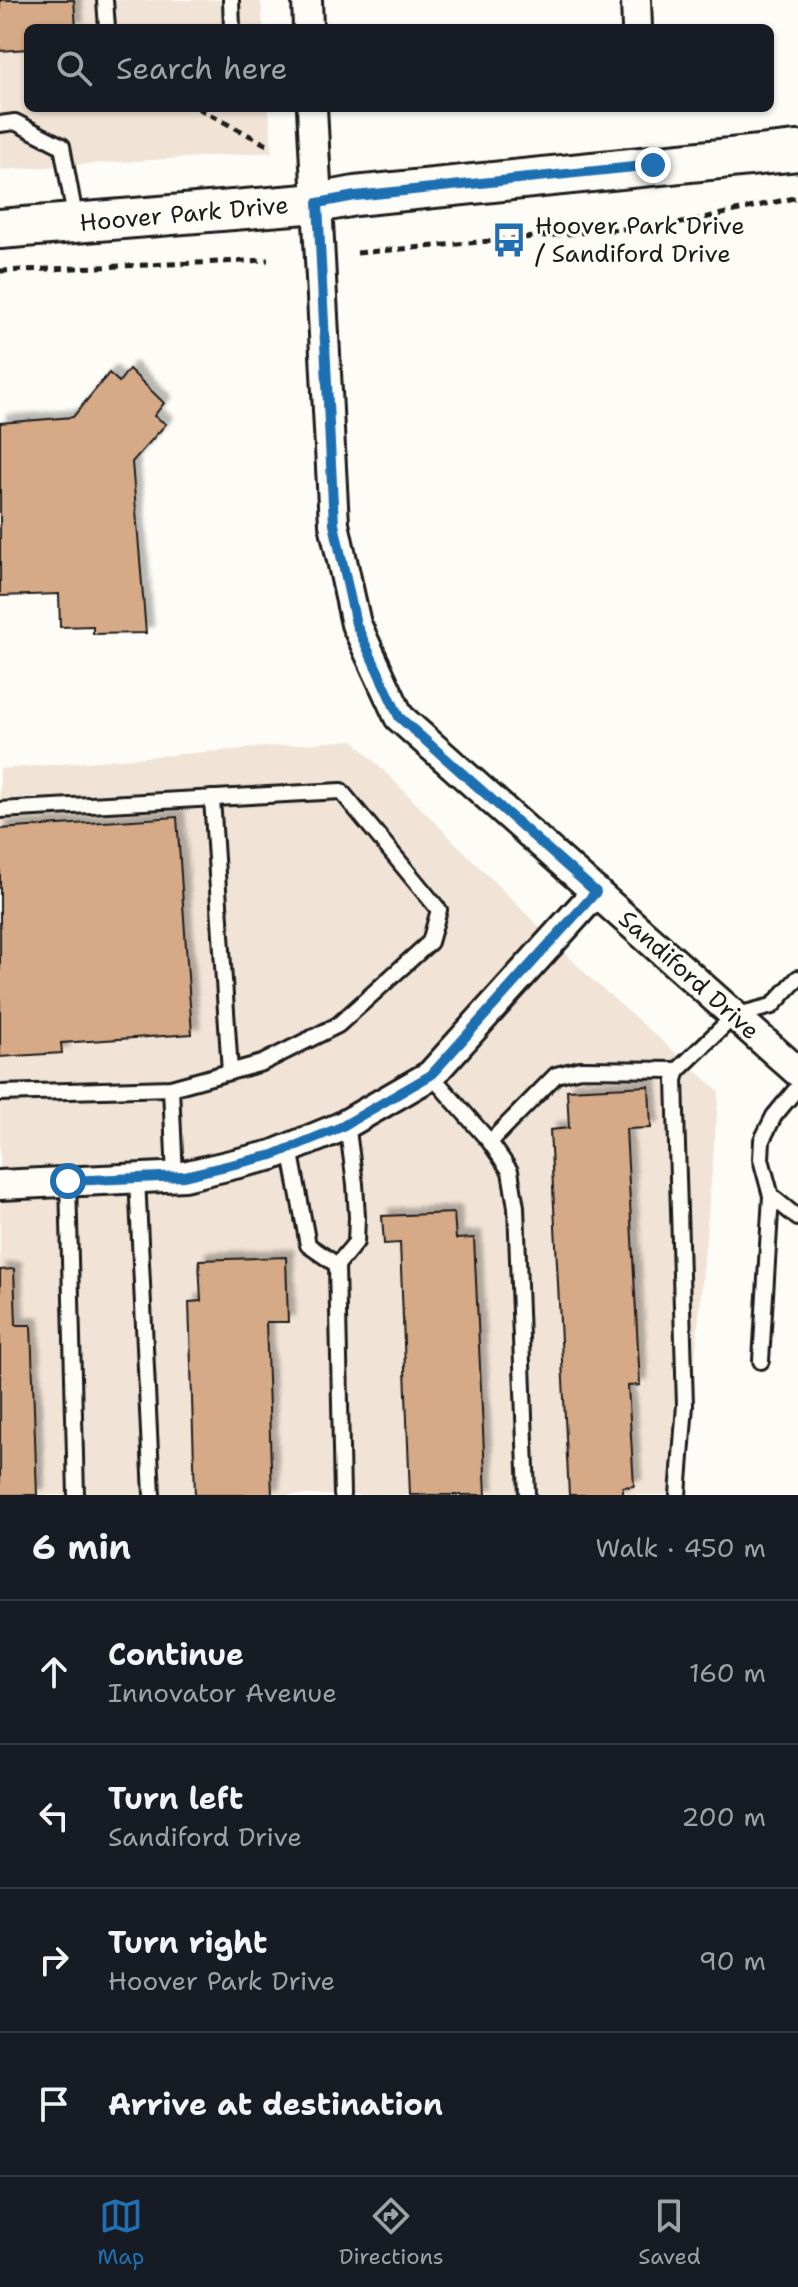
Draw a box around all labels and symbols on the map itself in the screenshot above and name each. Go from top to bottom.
route end [635,147,671,183]
street label: Hoover Park Drive [78,189,290,239]
place label: Hoover Park Drive / Sandiford Drive [535,210,745,270]
bus stop icon: Hoover Park Drive / Sandiford Drive [490,221,528,259]
street label: Sandiford Drive [612,903,766,1047]
route start [50,1163,86,1199]

